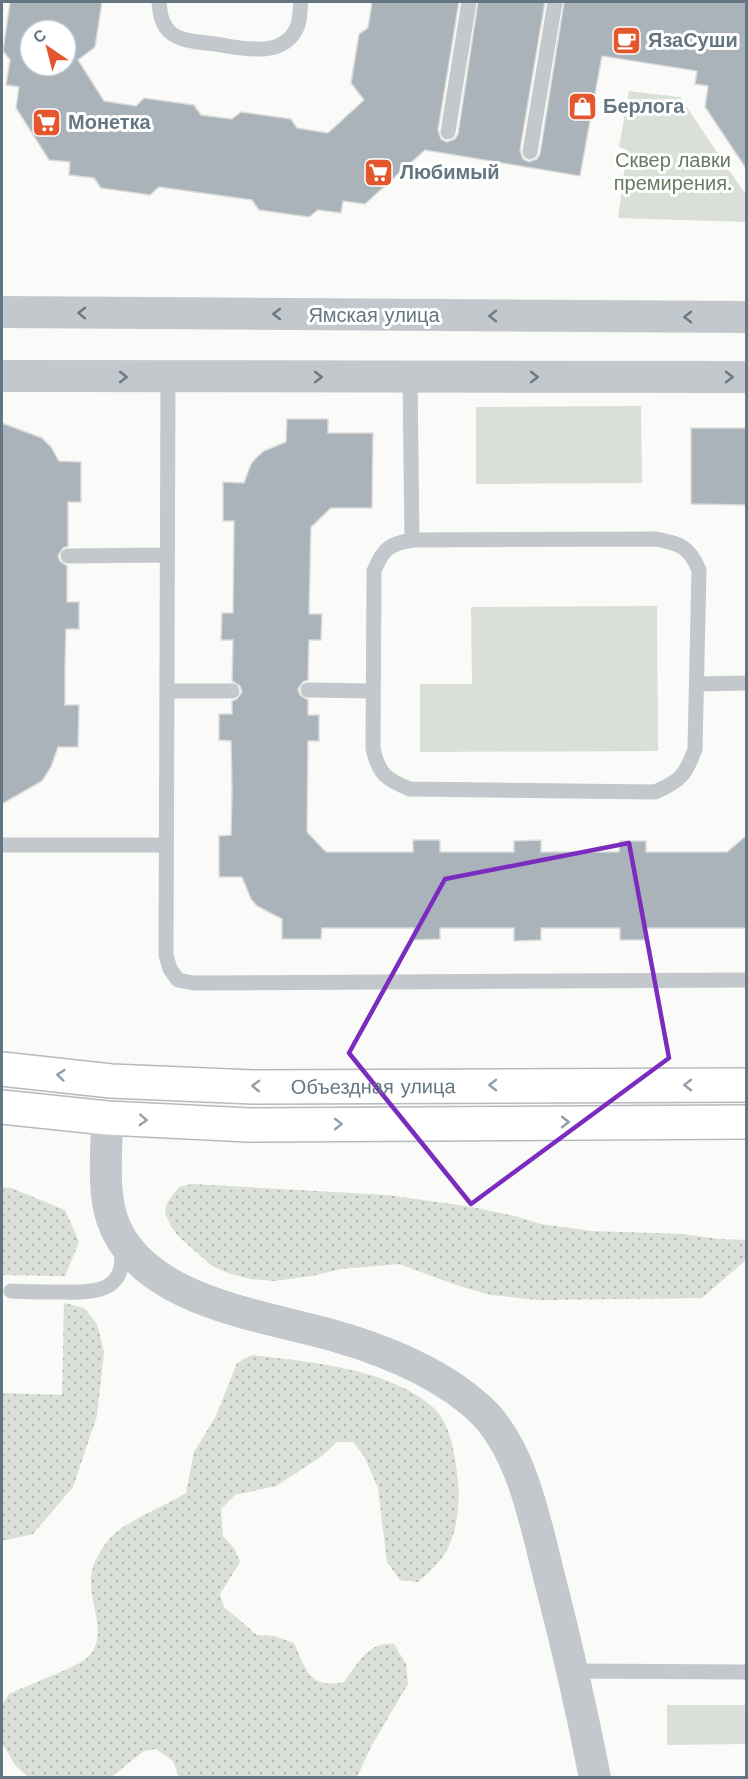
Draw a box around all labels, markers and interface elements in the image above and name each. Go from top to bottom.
north arrow [18,18,78,78]
cafe icon: ЯзаСуши [611,24,643,56]
text: С [29,25,50,47]
place label: ЯзаСуши [648,28,738,52]
shop icon: Берлога [566,90,598,122]
place label: Берлога [603,94,685,118]
supermarket icon: Монетка [31,106,63,138]
place label: Монетка [68,110,152,134]
park label: Сквер лавки премирения. [614,148,732,195]
supermarket icon: Любимый [363,156,395,188]
place label: Любимый [400,160,500,184]
street label: Ямская улица [308,303,440,327]
one-way arrow [78,307,87,319]
one-way arrow [273,308,282,320]
one-way arrow [489,310,498,322]
one-way arrow [684,311,693,323]
one-way arrow [118,371,127,383]
one-way arrow [313,371,322,383]
one-way arrow [529,371,538,383]
one-way arrow [724,371,733,383]
one-way arrow [57,1069,66,1082]
street label: Объездная улица [291,1074,457,1099]
one-way arrow [489,1079,498,1091]
one-way arrow [684,1079,693,1091]
one-way arrow [252,1080,261,1093]
one-way arrow [139,1113,148,1126]
one-way arrow [560,1116,569,1128]
one-way arrow [334,1118,343,1130]

